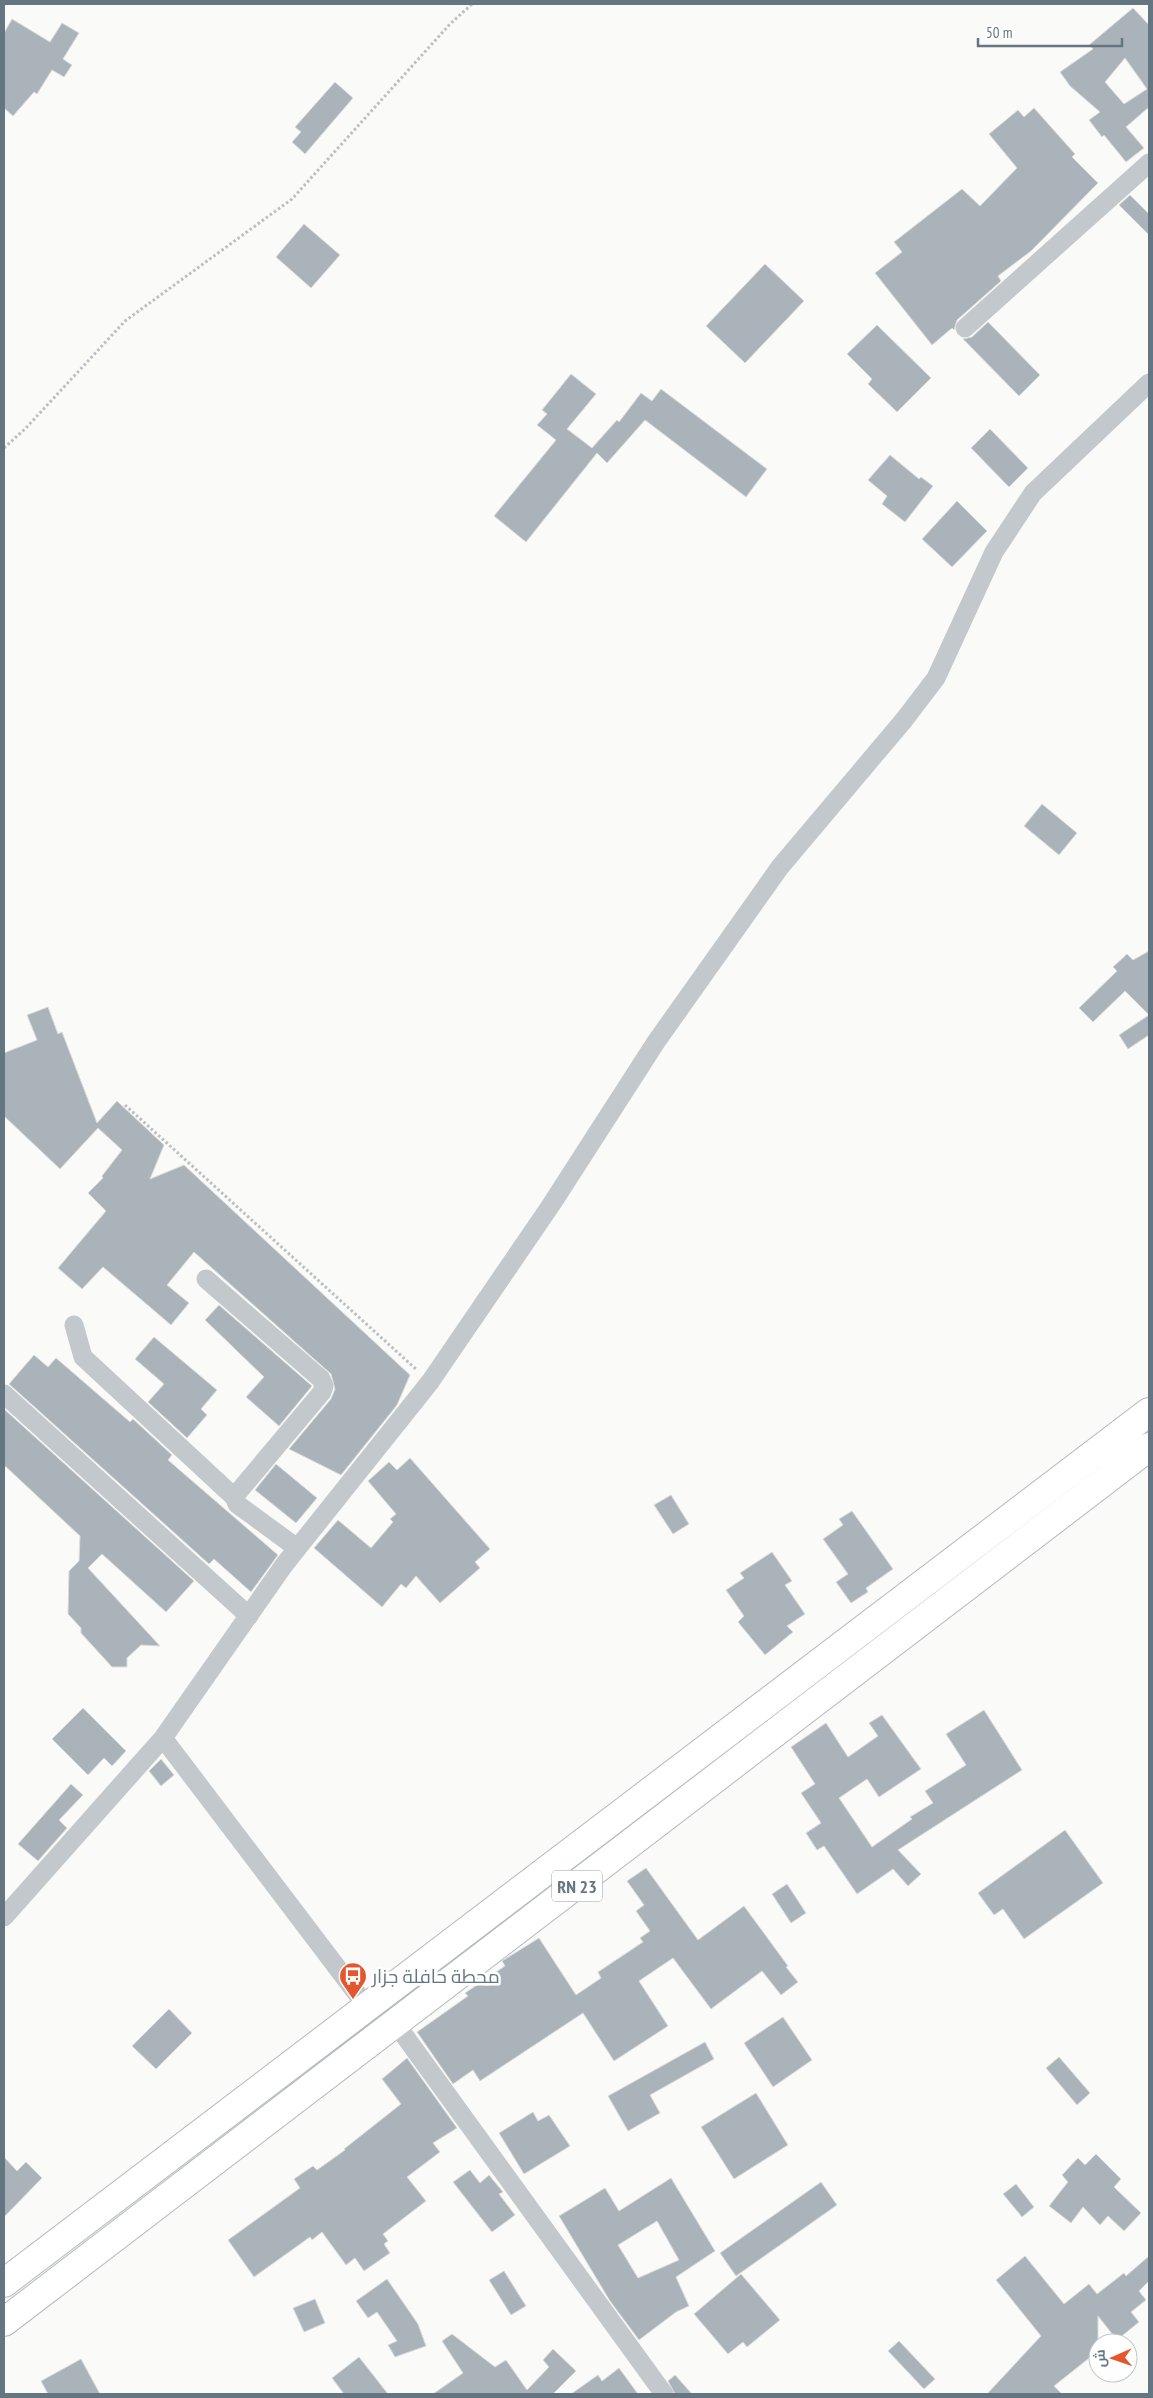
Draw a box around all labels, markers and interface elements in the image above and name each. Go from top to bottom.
scale bar [978,15,1122,47]
text: 50 m [986,23,1012,42]
road number: RN 23 [552,1870,602,1902]
bus stop icon: محطة حافلة جزار [338,1961,368,2000]
place label: محطة حافلة جزار [371,1964,500,1988]
north arrow [1088,2333,1138,2383]
text: ش [1091,2349,1109,2368]

